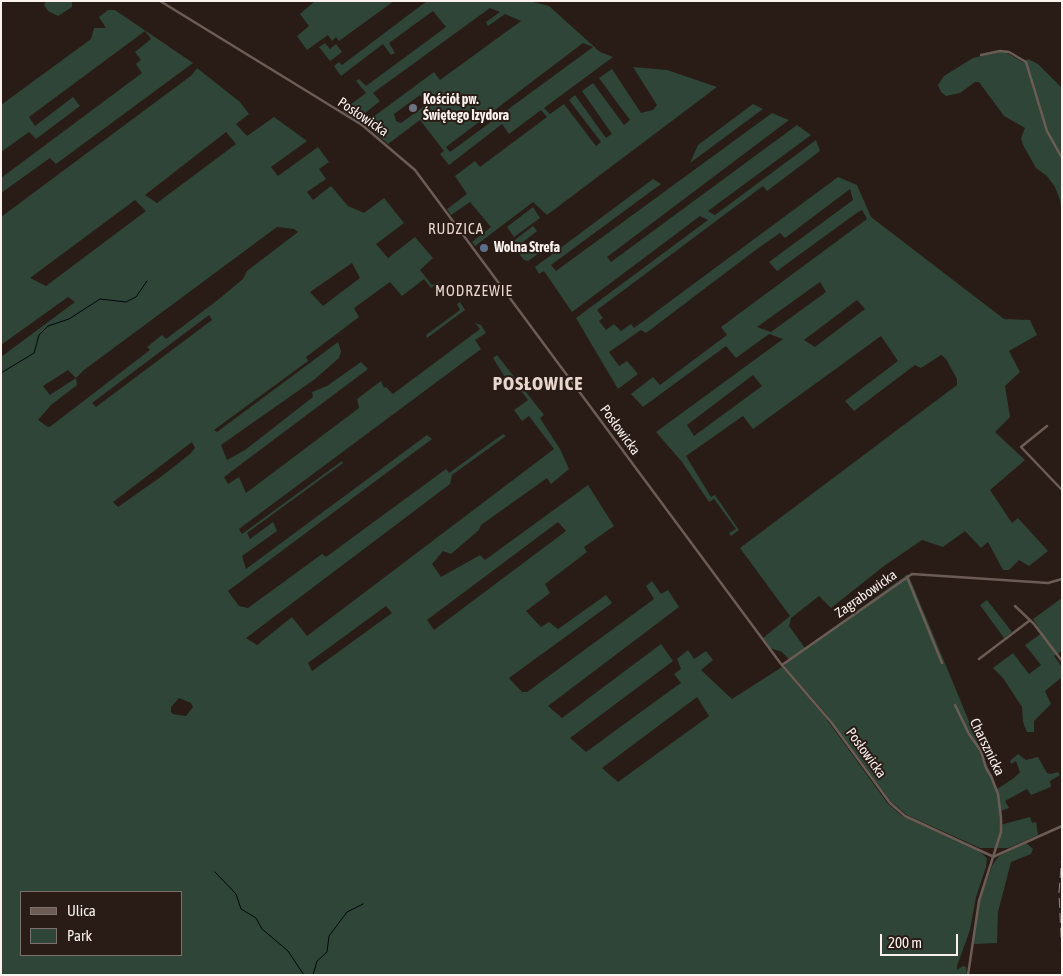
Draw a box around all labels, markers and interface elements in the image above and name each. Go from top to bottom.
place label: Kościół pw. Świętego Izydora [423,92,509,124]
street label: Posłowicka [334,94,392,140]
marker: Kościół pw. Świętego Izydora [407,102,419,114]
district label: RUDZICA [427,220,485,238]
place label: Wolna Strefa [494,240,560,256]
marker: Wolna Strefa [478,242,490,254]
district label: MODRZEWIE [434,282,514,300]
district label: POSŁOWICE [492,373,584,395]
street label: Posłowicka [596,402,644,458]
street label: Zagrabowicka [832,567,900,621]
street label: Charsznicka [966,716,1008,778]
street label: Posłowicka [842,725,890,781]
legend [20,891,182,956]
text: Ulica [67,902,96,919]
scale bar [883,924,960,956]
text: Park [67,927,92,944]
text: 200 m [888,934,922,951]

